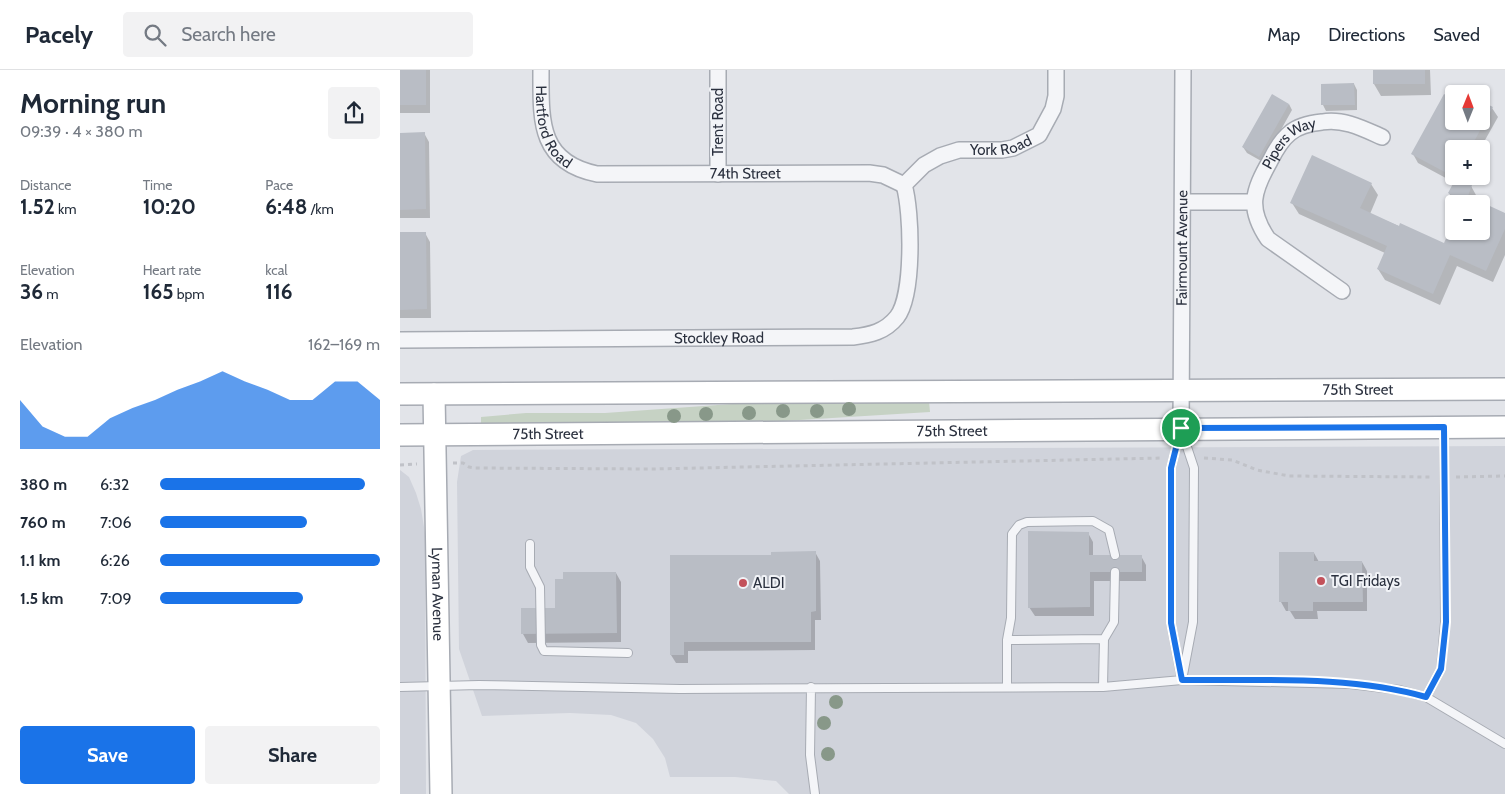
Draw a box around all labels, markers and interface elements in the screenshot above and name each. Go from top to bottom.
search box [123,12,473,57]
text: Pacely [25,20,93,49]
icon: search [141,21,169,49]
text: Search here [181,23,276,46]
text: Map [1267,24,1300,46]
text: Directions [1328,24,1405,46]
text: Saved [1433,24,1480,46]
street label: Hartford Road [532,85,576,172]
north arrow [1445,85,1490,130]
map controls [1445,85,1490,240]
text: Morning run [20,86,166,120]
button: share [328,87,380,139]
street label: Trent Road [709,88,727,156]
street label: Pipers Way [1258,114,1318,172]
text: 09:39 · 4 × 380 m [20,122,142,141]
street label: York Road [969,131,1035,159]
button: + [1445,140,1490,185]
street label: 74th Street [710,164,781,183]
text: Distance [20,176,72,194]
text: Time [143,176,172,194]
text: Pace [265,176,293,194]
street label: Fairmount Avenue [1173,190,1191,306]
text: 1.52 [20,194,55,219]
text: 10:20 [143,194,196,219]
text: 6:48 [265,194,308,219]
button: − [1445,195,1490,240]
text: km [55,200,77,218]
text: /km [308,200,334,218]
text: Elevation [20,261,75,279]
text: Heart rate [143,261,201,279]
text: kcal [265,261,288,279]
text: 36 [20,279,43,304]
text: 165 [143,279,173,304]
text: 116 [265,279,293,304]
text: m [43,285,59,303]
text: bpm [173,285,204,303]
street label: Stockley Road [674,329,764,347]
text: Elevation [20,335,83,354]
text: 162–169 m [308,335,380,354]
street label: 75th Street [1323,381,1393,399]
pin [1160,407,1202,449]
icon: arrive [1167,414,1195,442]
street label: 75th Street [916,422,987,440]
street label: 75th Street [513,425,583,443]
text: 380 m [20,475,67,494]
text: 6:32 [100,475,129,494]
text: 760 m [20,513,66,532]
text: 7:06 [100,513,132,532]
street label: Lyman Avenue [428,547,447,641]
text: 1.1 km [20,551,60,570]
text: 6:26 [100,551,130,570]
place label: TGI Fridays [1331,572,1400,590]
place label: ALDI [753,574,785,592]
marker: TGI Fridays [1315,575,1327,587]
marker: ALDI [737,577,749,589]
text: 1.5 km [20,589,63,608]
text: 7:09 [100,589,132,608]
button: Save [20,726,195,784]
button: Share [205,726,380,784]

